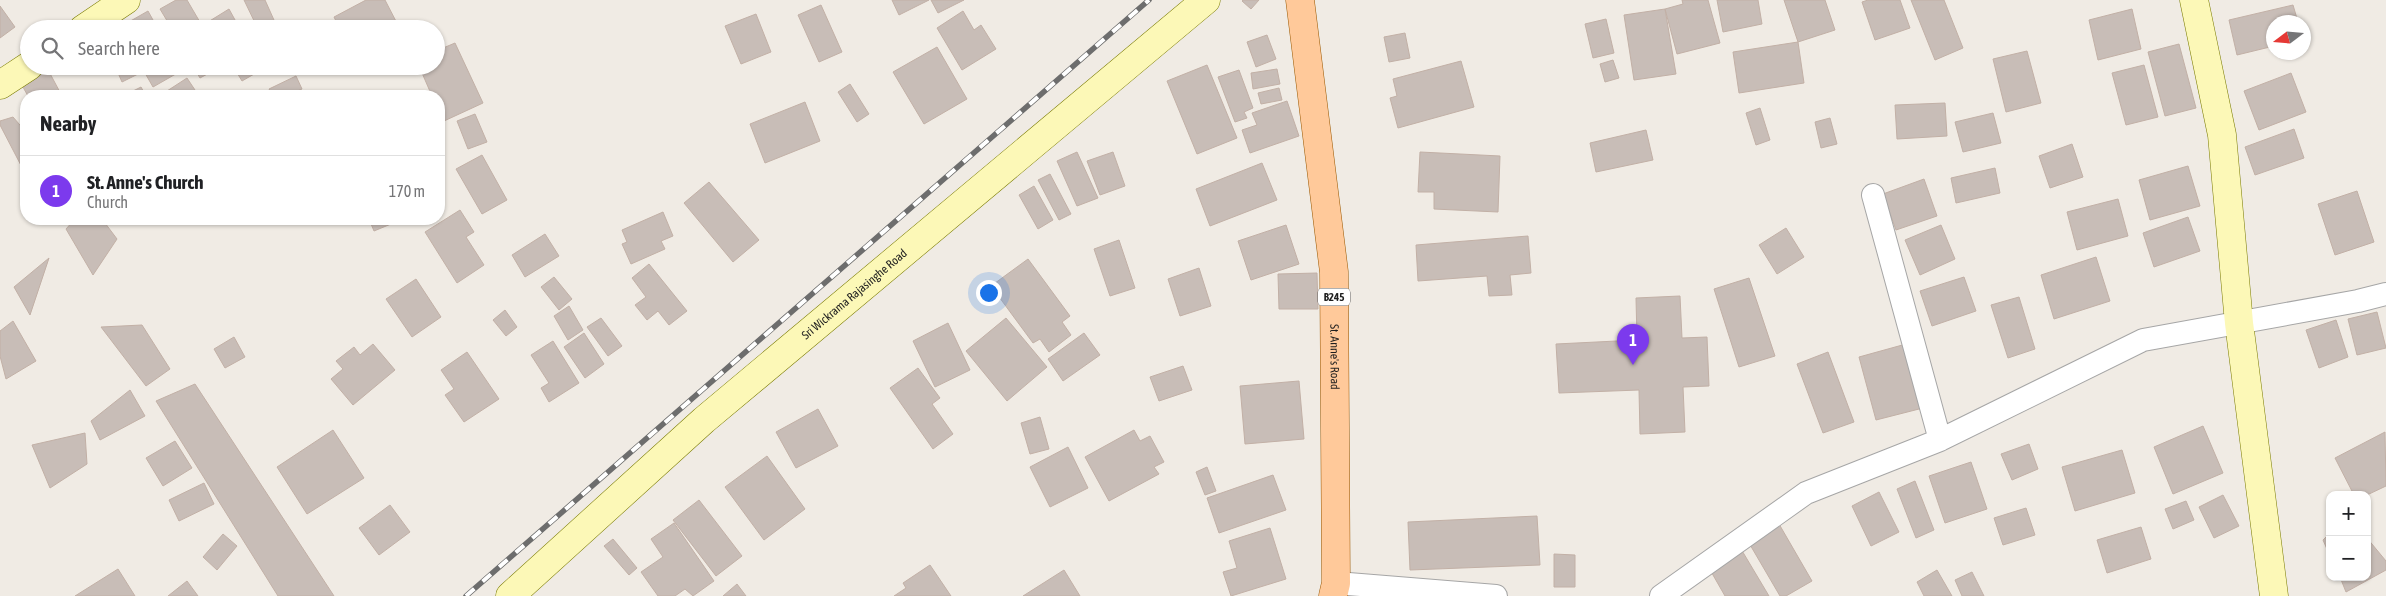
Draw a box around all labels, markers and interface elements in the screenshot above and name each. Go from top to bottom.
north arrow [2266,15,2311,60]
search box [20,20,445,75]
icon: search [38,34,66,62]
text: Search here [78,37,160,59]
text: Nearby [40,111,96,135]
text: St. Anne's Church [87,171,203,193]
text: 1 [52,182,60,200]
text: 170 m [389,182,425,200]
text: Church [87,193,128,211]
street label: Sri Wickrama Rajasinghe Road [799,246,910,342]
your location [976,280,1002,306]
road number: B245 [1318,288,1350,306]
street label: St. Anne's Road [1327,324,1342,390]
pin: 1 [1617,324,1649,365]
map controls [2326,491,2371,581]
button: + [2326,491,2371,536]
button: − [2326,536,2371,581]

